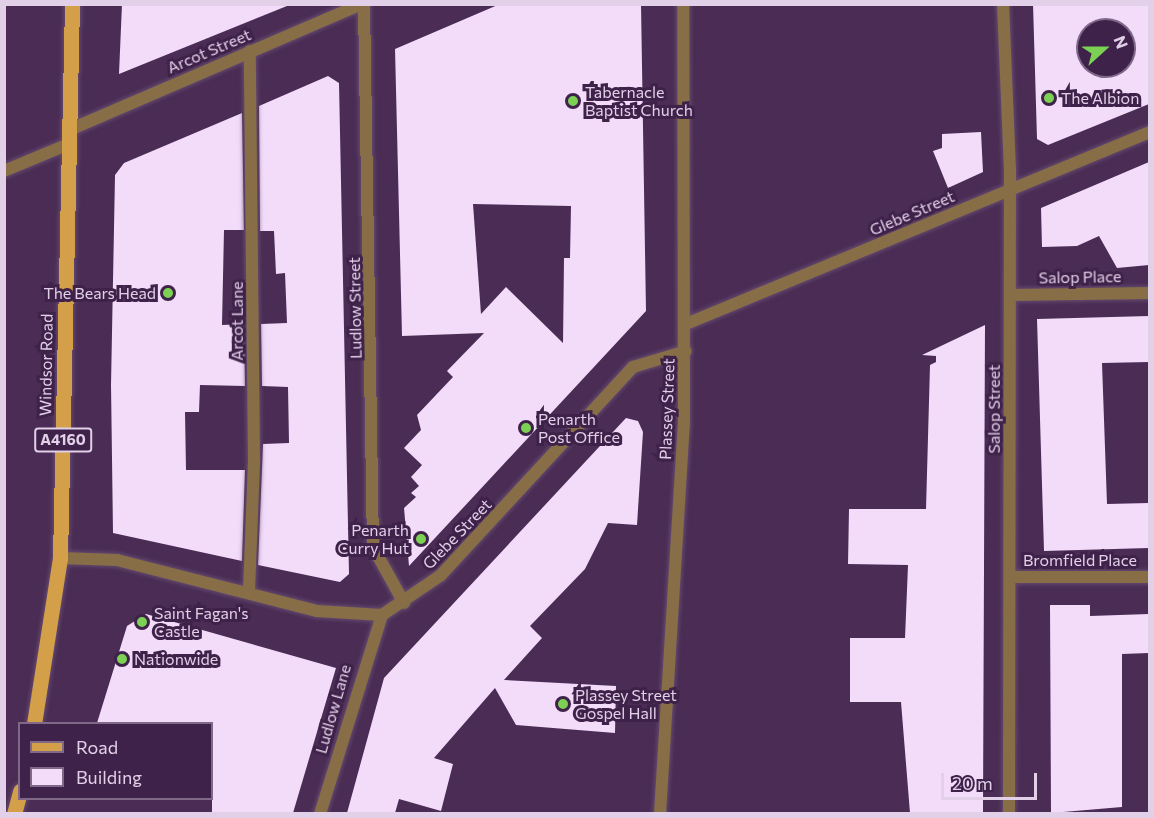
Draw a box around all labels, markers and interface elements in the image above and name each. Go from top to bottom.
north arrow [1076,18,1136,78]
street label: Arcot Street [164,25,254,77]
text: N [1110,33,1132,51]
place label: Tabernacle Baptist Church [585,82,693,120]
place label: The Albion [1061,88,1139,108]
marker: The Albion [1042,91,1056,105]
marker: Tabernacle Baptist Church [566,94,580,108]
street label: Glebe Street [867,186,957,240]
street label: Ludlow Street [345,257,365,359]
street label: Salop Place [1038,267,1122,287]
street label: Arcot Lane [227,281,247,361]
place label: The Bears Head [43,283,156,303]
marker: The Bears Head [161,286,175,300]
street label: Windsor Road [36,314,56,416]
street label: Plassey Street [656,358,678,460]
street label: Salop Street [984,364,1004,454]
place label: Penarth Post Office [538,409,620,447]
marker: Penarth Post Office [519,421,533,435]
road number: A4160 [33,428,93,452]
street label: Glebe Street [419,495,495,573]
place label: Penarth Curry Hut [337,520,409,558]
marker: Penarth Curry Hut [414,532,428,546]
street label: Bromfield Place [1023,550,1137,570]
place label: Saint Fagan's Castle [154,603,248,641]
marker: Saint Fagan's Castle [135,615,149,629]
place label: Nationwide [134,649,218,669]
marker: Nationwide [115,652,129,666]
street label: Ludlow Lane [311,662,355,756]
place label: Plassey Street Gospel Hall [575,685,677,723]
marker: Plassey Street Gospel Hall [556,697,570,711]
legend [18,722,213,800]
text: Road [76,736,118,758]
scale bar [944,761,1040,799]
text: Building [76,766,142,788]
text: 20 m [952,772,993,794]

